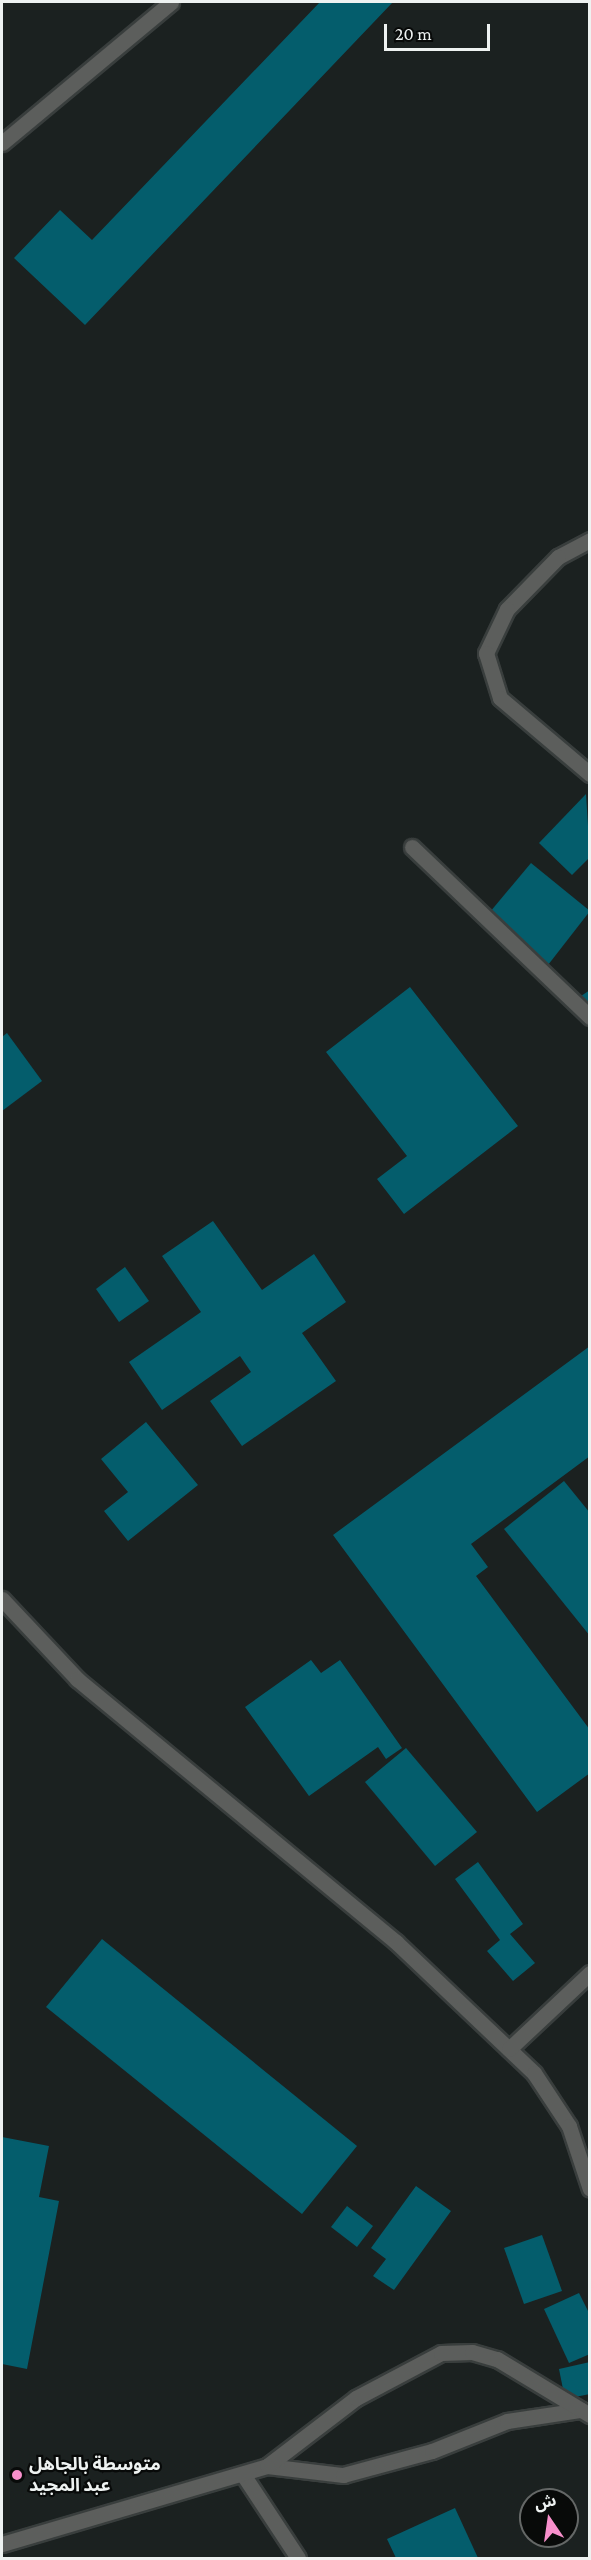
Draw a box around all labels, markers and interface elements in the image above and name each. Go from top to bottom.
scale bar [387,12,494,50]
text: 20 m [395,24,432,44]
place label: متوسطة بالجاهل عبد المجيد [29,2454,161,2496]
marker: متوسطة بالجاهل عبد المجيد [10,2468,24,2482]
north arrow [519,2488,579,2548]
text: ش [533,2491,558,2513]

